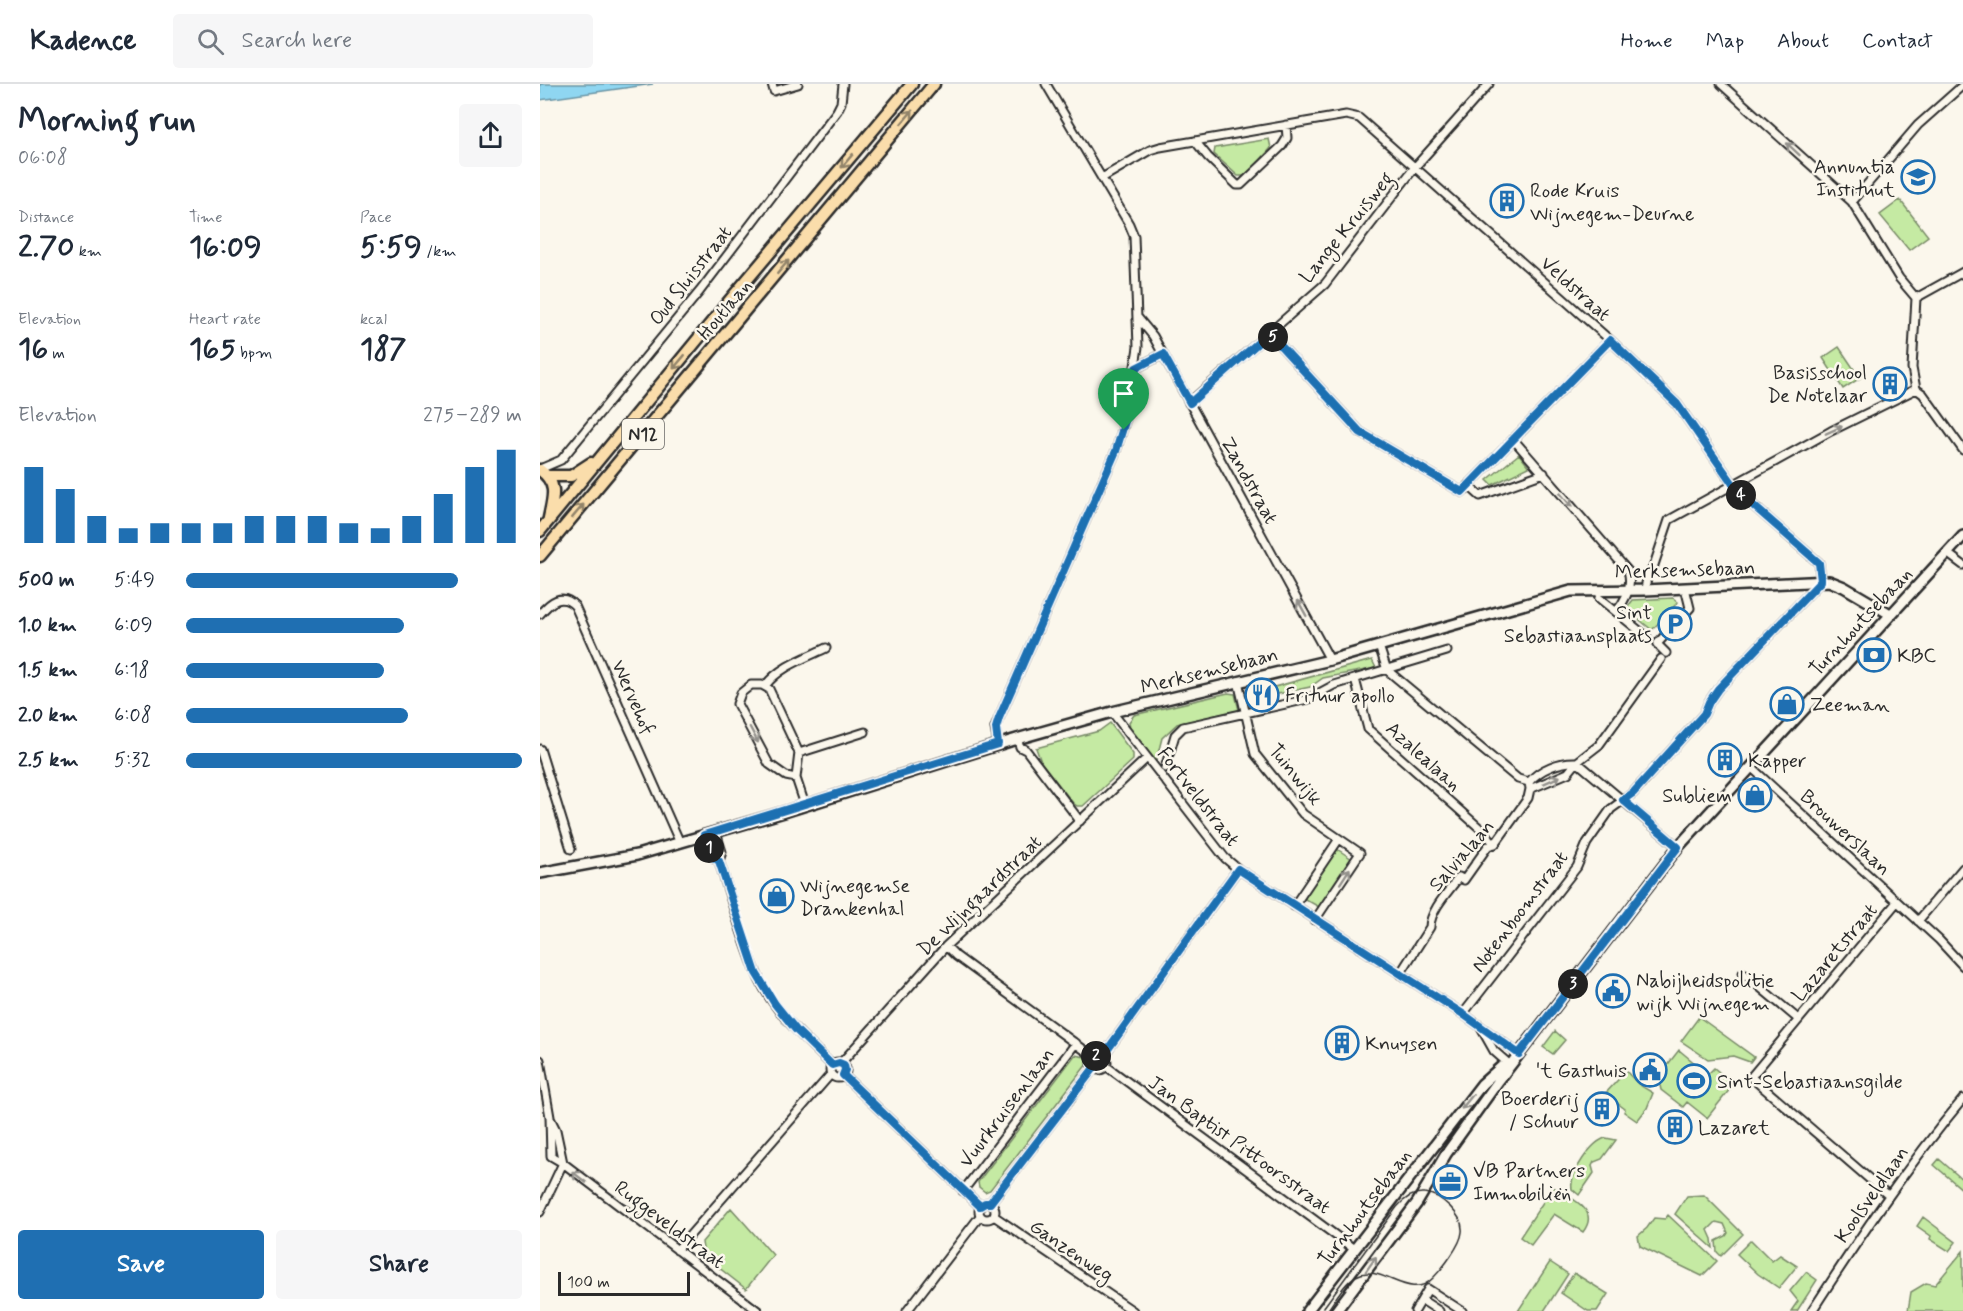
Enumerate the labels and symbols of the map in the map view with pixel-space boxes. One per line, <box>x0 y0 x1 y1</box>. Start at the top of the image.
one-way arrow <box>901 109 914 125</box>
one-way arrow <box>1786 143 1801 157</box>
one-way arrow <box>841 153 854 169</box>
place label: Annuntia Instituut <box>1814 154 1895 204</box>
school or university icon: Annuntia Instituut <box>1900 159 1936 195</box>
street label: Lange Kruisweg <box>1294 167 1402 291</box>
place label: Rode Kruis Wijnegem-Deurne <box>1530 178 1694 228</box>
building icon: Rode Kruis Wijnegem-Deurne <box>1489 183 1525 219</box>
street label: Oud Sluisstraat <box>644 220 739 331</box>
street label: Veldstraat <box>1534 250 1616 328</box>
one-way arrow <box>776 259 789 275</box>
street label: Houtlaan <box>692 274 759 346</box>
pin: 5 <box>1258 322 1288 352</box>
one-way arrow <box>672 354 686 369</box>
place label: Basisschool De Notelaar <box>1767 360 1868 410</box>
building icon: Basisschool De Notelaar <box>1872 366 1908 402</box>
pin <box>1098 368 1149 430</box>
road number: N12 <box>622 419 664 449</box>
one-way arrow <box>1825 424 1843 435</box>
street label: Zandstraat <box>1214 432 1284 529</box>
pin: 4 <box>1726 480 1756 510</box>
one-way arrow <box>1560 492 1573 508</box>
one-way arrow <box>571 503 584 519</box>
street label: Merksemsebaan <box>1614 555 1756 586</box>
street label: Turnhoutsebaan <box>1803 561 1919 683</box>
one-way arrow <box>1296 600 1307 618</box>
place label: Sint Sebastiaansplaats <box>1504 600 1652 650</box>
parking icon: Sint Sebastiaansplaats <box>1657 606 1693 642</box>
bank icon: KBC <box>1856 637 1892 673</box>
street label: Merksemsebaan <box>1138 641 1281 702</box>
place label: KBC <box>1897 643 1936 670</box>
street label: Wervehof <box>604 656 661 739</box>
restaurant icon: Frituur apollo <box>1244 677 1280 713</box>
place label: Frituur apollo <box>1285 683 1395 710</box>
shop icon: Zeeman <box>1769 686 1805 722</box>
place label: Zeeman <box>1810 692 1890 719</box>
street label: Azalealaan <box>1379 716 1467 798</box>
one-way arrow <box>749 726 760 744</box>
street label: Tuinwijk <box>1261 738 1328 812</box>
street label: Fortveldstraat <box>1150 742 1245 852</box>
building icon: Kapper <box>1707 742 1743 778</box>
place label: Kapper <box>1748 748 1807 775</box>
one-way arrow <box>1543 774 1561 785</box>
shop icon: Subliem <box>1737 777 1773 813</box>
place label: Subliem <box>1662 783 1732 810</box>
street label: Brouwerslaan <box>1794 784 1896 882</box>
street label: Salvialaan <box>1423 814 1501 898</box>
street label: De Wijngaardstraat <box>912 829 1050 964</box>
pin: 1 <box>694 833 724 863</box>
street label: Notenboomstraat <box>1466 846 1575 978</box>
one-way arrow <box>1339 868 1351 885</box>
place label: Wijnegemse Drankenhal <box>800 873 910 923</box>
shop icon: Wijnegemse Drankenhal <box>759 878 795 914</box>
street label: Lazaretstraat <box>1786 898 1884 1008</box>
place label: Nabijheidspolitie wijk Wijnegem <box>1636 968 1775 1018</box>
pin: 3 <box>1558 969 1588 999</box>
public building icon: Nabijheidspolitie wijk Wijnegem <box>1595 973 1631 1009</box>
building icon: Knuysen <box>1324 1025 1360 1061</box>
place label: Knuysen <box>1365 1031 1438 1058</box>
pin: 2 <box>1081 1041 1111 1071</box>
street label: Vuurkruisenlaan <box>953 1042 1061 1173</box>
public building icon: 't Gasthuis <box>1632 1052 1668 1088</box>
place label: 't Gasthuis <box>1536 1058 1627 1085</box>
sports icon: Sint-Sebastiaansgilde <box>1676 1063 1712 1099</box>
place label: Sint-Sebastiaansgilde <box>1717 1069 1903 1097</box>
street label: Jan Baptist Pittoorsstraat <box>1142 1070 1336 1221</box>
place label: Boerderij / Schuur <box>1501 1086 1579 1136</box>
building icon: Boerderij / Schuur <box>1584 1091 1620 1127</box>
one-way arrow <box>1460 1094 1474 1109</box>
building icon: Lazaret <box>1657 1109 1693 1145</box>
place label: Lazaret <box>1698 1115 1770 1142</box>
street label: Koolsveldlaan <box>1829 1141 1916 1249</box>
street label: Turnhoutsebaan <box>1312 1144 1418 1272</box>
place label: VB Partners Immobiliën <box>1473 1158 1585 1208</box>
office icon: VB Partners Immobiliën <box>1432 1164 1468 1200</box>
one-way arrow <box>572 1170 588 1183</box>
street label: Ruggeveldstraat <box>607 1175 730 1277</box>
street label: Ganzenweg <box>1023 1213 1118 1290</box>
one-way arrow <box>1365 1257 1377 1273</box>
scale bar <box>558 1269 690 1296</box>

